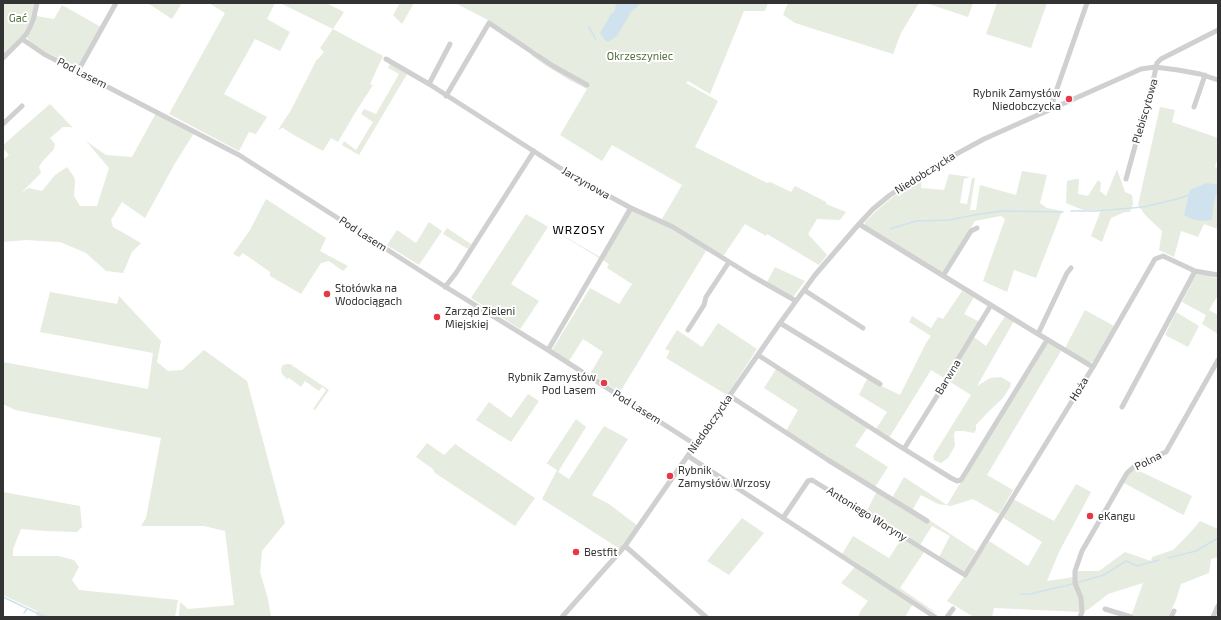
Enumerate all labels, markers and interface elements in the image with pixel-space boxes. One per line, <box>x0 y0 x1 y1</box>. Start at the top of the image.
park label: Gać <box>9 11 27 25</box>
park label: Okrzeszyniec <box>607 49 673 63</box>
street label: Pod Lasem <box>55 55 109 91</box>
street label: Plebiscytowa <box>1129 77 1161 145</box>
place label: Rybnik Zamysłów Niedobczycka <box>973 86 1061 112</box>
marker: Rybnik Zamysłów Niedobczycka <box>1064 94 1074 104</box>
street label: Niedobczycka <box>892 149 958 197</box>
street label: Jarzynowa <box>560 164 612 202</box>
street label: Pod Lasem <box>337 214 389 254</box>
district label: WRZOSY <box>552 223 606 237</box>
place label: Stołówka na Wodociągach <box>335 281 402 307</box>
marker: Stołówka na Wodociągach <box>322 289 332 299</box>
place label: Zarząd Zieleni Miejskiej <box>445 304 515 330</box>
marker: Zarząd Zieleni Miejskiej <box>432 312 442 322</box>
street label: Barwna <box>932 357 964 397</box>
place label: Rybnik Zamysłów Pod Lasem <box>508 370 596 396</box>
street label: Hoża <box>1067 375 1091 403</box>
marker: Rybnik Zamysłów Pod Lasem <box>599 378 609 388</box>
street label: Pod Lasem <box>610 387 664 427</box>
street label: Niedobczycka <box>685 392 735 456</box>
street label: Polna <box>1132 449 1164 473</box>
place label: Rybnik Zamysłów Wrzosy <box>678 463 771 489</box>
marker: Rybnik Zamysłów Wrzosy <box>665 471 675 481</box>
street label: Antoniego Woryny <box>824 484 910 544</box>
place label: eKangu <box>1098 509 1135 523</box>
marker: eKangu <box>1085 511 1095 521</box>
place label: Bestfit <box>584 545 617 559</box>
marker: Bestfit <box>571 547 581 557</box>

